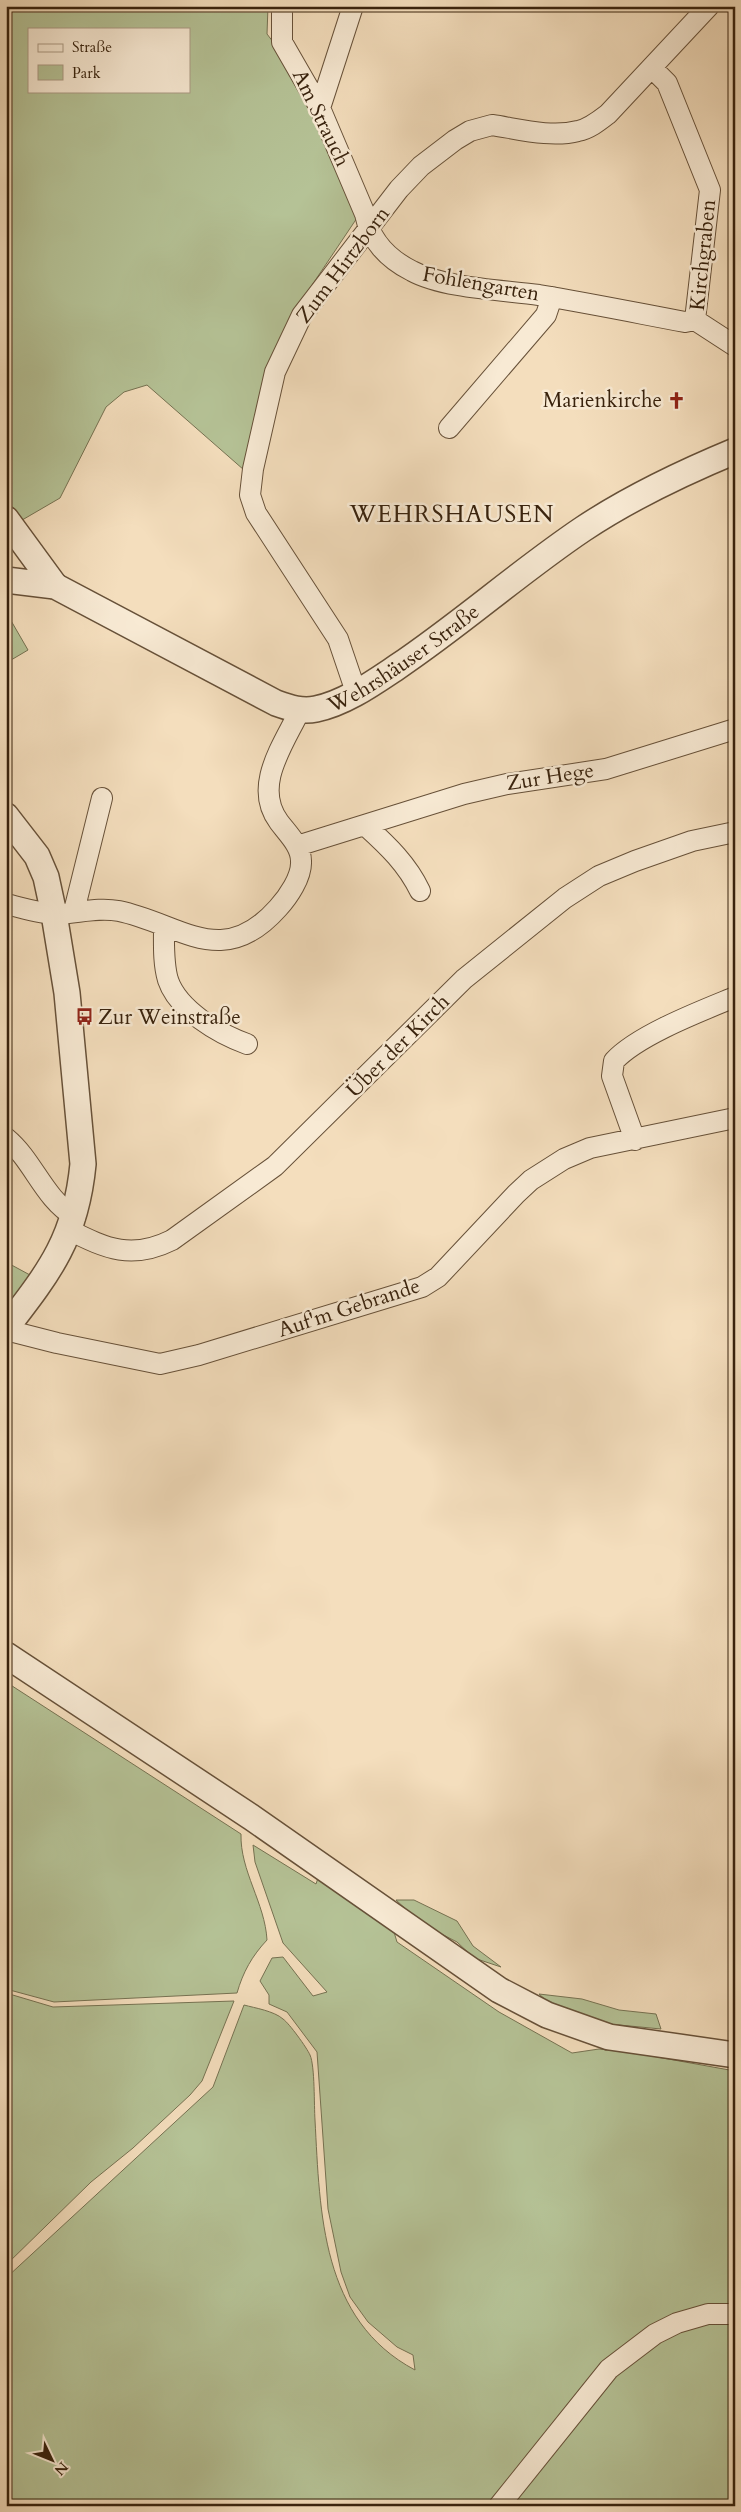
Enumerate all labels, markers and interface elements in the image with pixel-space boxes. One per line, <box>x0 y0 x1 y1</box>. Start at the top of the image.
legend <box>28 28 190 92</box>
text: Straße <box>72 37 112 57</box>
text: Park <box>72 63 101 83</box>
street label: Am Strauch <box>285 65 357 172</box>
street label: Kirchgraben <box>683 198 723 312</box>
street label: Zum Hirtzborn <box>290 201 397 329</box>
street label: Fohlengarten <box>420 259 542 309</box>
place label: Marienkirche <box>543 386 662 415</box>
church icon: Marienkirche <box>666 390 686 410</box>
district label: WEHRSHAUSEN <box>348 498 555 531</box>
street label: Wehrshäuser Straße <box>322 597 485 720</box>
street label: Zur Hege <box>504 756 596 798</box>
street label: Über der Kirch <box>340 987 457 1104</box>
place label: Zur Weinstraße <box>98 1003 241 1032</box>
bus stop icon: Zur Weinstraße <box>74 1007 94 1027</box>
street label: Auf'm Gebrande <box>274 1271 424 1345</box>
north arrow <box>28 2434 78 2484</box>
text: N <box>50 2458 72 2479</box>

